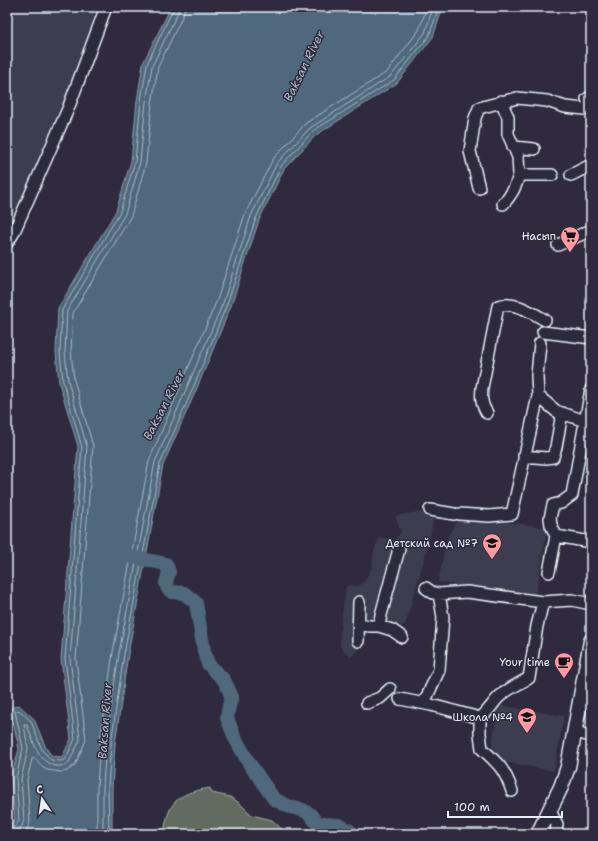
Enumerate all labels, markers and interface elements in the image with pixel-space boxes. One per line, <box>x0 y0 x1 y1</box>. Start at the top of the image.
water label: Baksan River <box>280 28 328 104</box>
supermarket icon: Насып <box>559 225 581 253</box>
place label: Насып <box>522 229 556 244</box>
water label: Baksan River <box>139 367 189 443</box>
school or university icon: Детский сад №7 <box>481 532 503 560</box>
place label: Детский сад №7 <box>385 536 478 551</box>
cafe icon: Your time <box>553 651 575 679</box>
place label: Your time <box>499 655 550 670</box>
water label: Baksan River <box>94 682 116 760</box>
school or university icon: Школа №4 <box>516 706 538 734</box>
place label: Школа №4 <box>453 710 513 725</box>
north arrow <box>22 779 62 819</box>
text: С <box>35 782 45 798</box>
scale bar <box>448 793 562 819</box>
text: 100 m <box>454 799 490 815</box>

